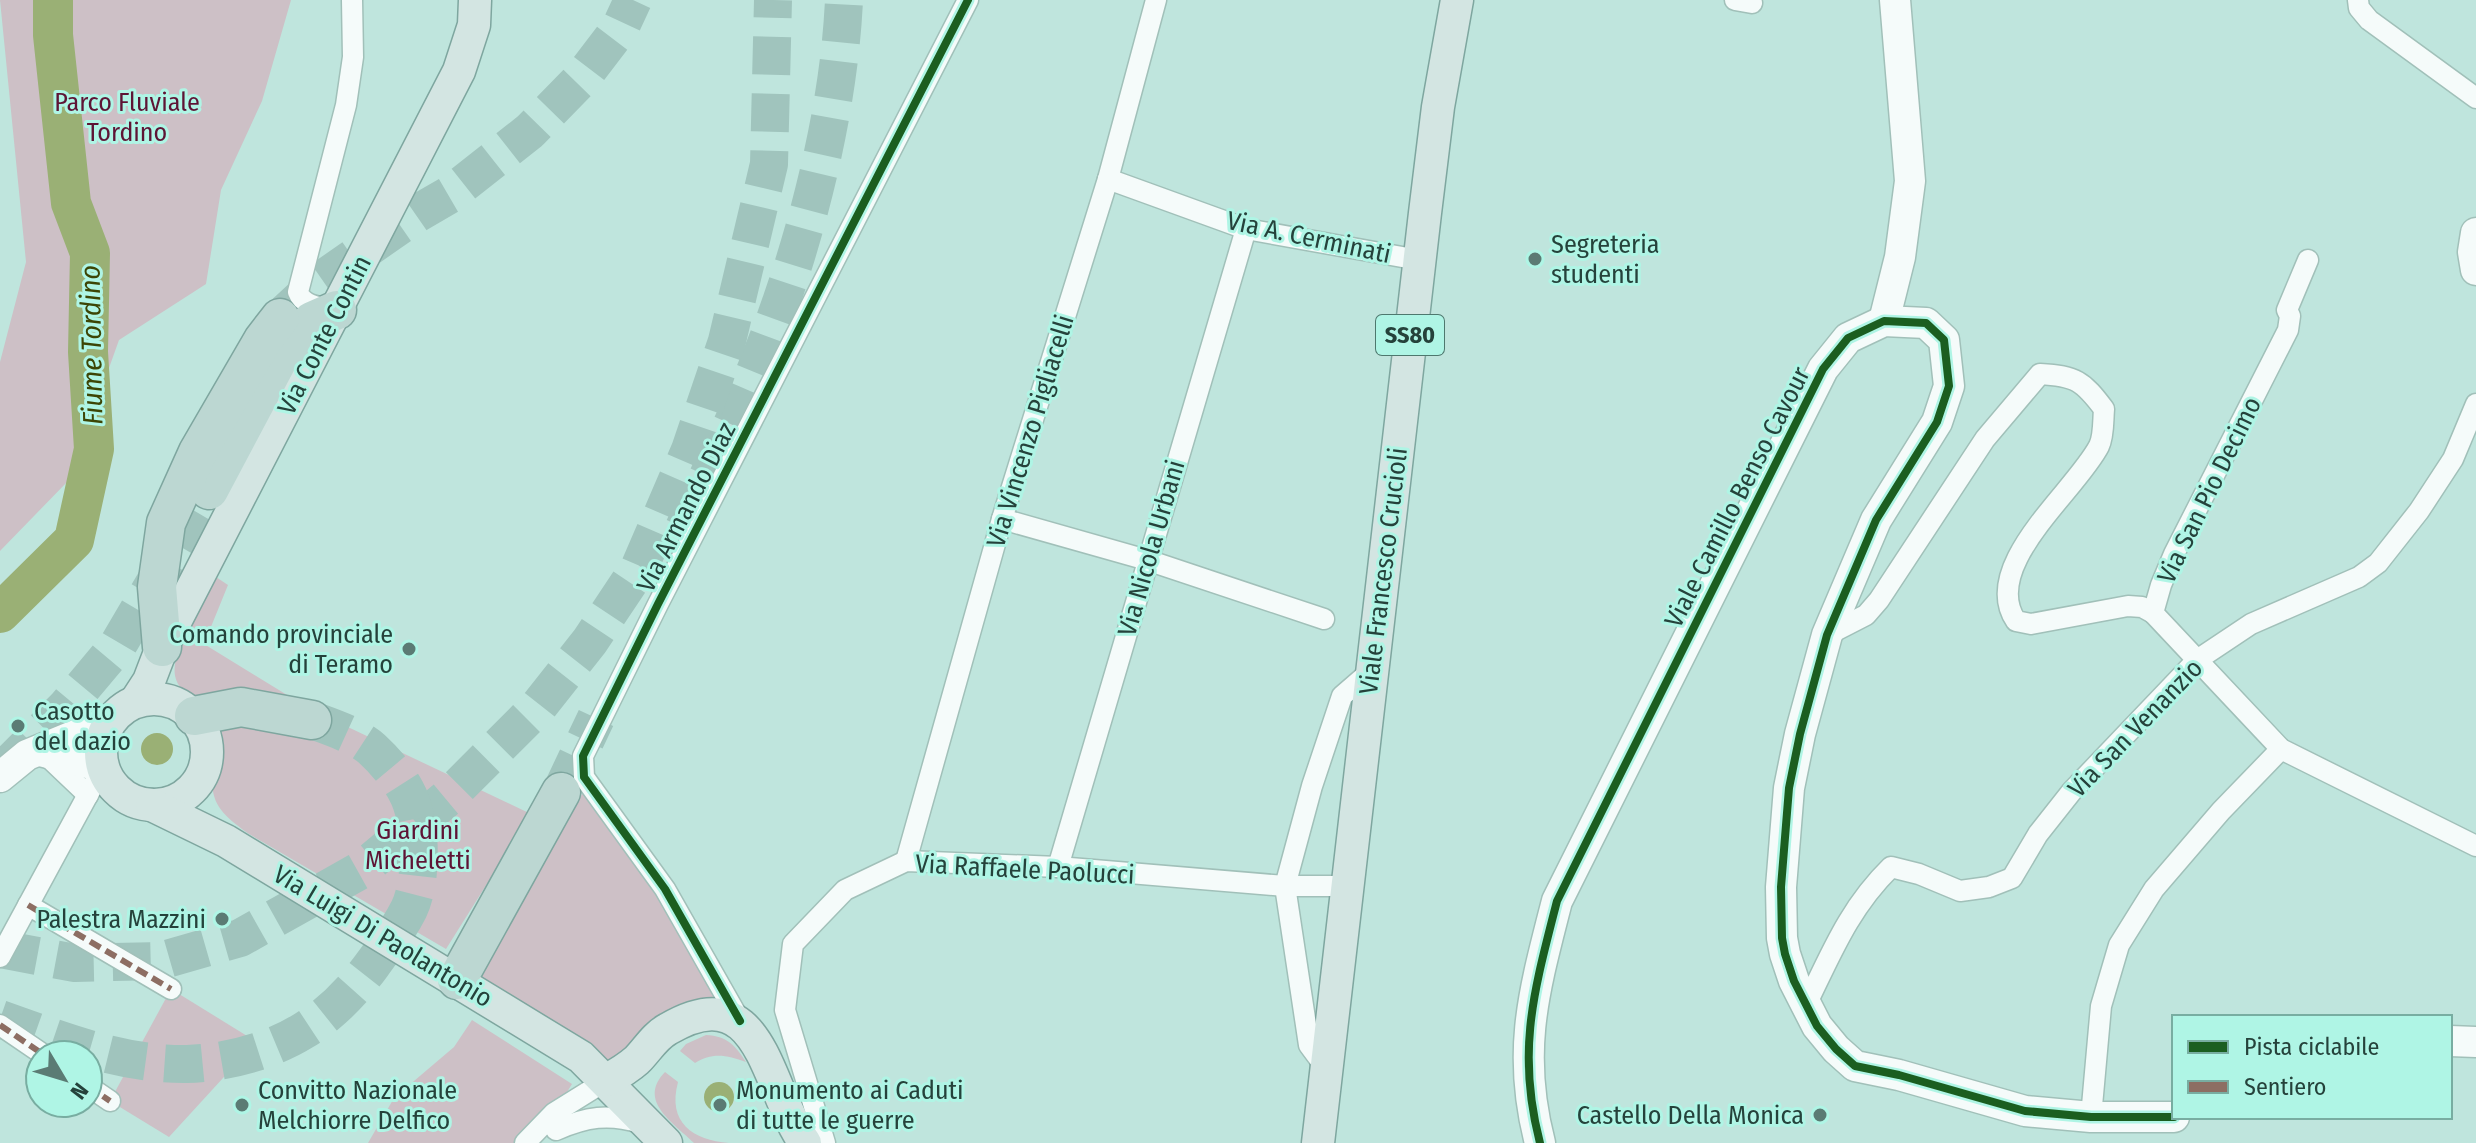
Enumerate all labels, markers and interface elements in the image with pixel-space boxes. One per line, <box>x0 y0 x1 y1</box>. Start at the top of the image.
park label: Parco Fluviale Tordino <box>54 87 200 148</box>
street label: Via A. Cerminati <box>1224 205 1394 270</box>
place label: Segreteria studenti <box>1551 229 1659 290</box>
street label: Via Conte Contin <box>271 250 378 420</box>
marker: Segreteria studenti <box>1526 250 1544 268</box>
water label: Fiume Tordino <box>74 265 109 425</box>
street label: Via Vincenzo Pigliacelli <box>980 311 1081 551</box>
road number: SS80 <box>1376 315 1444 355</box>
street label: Viale Camillo Benso Cavour <box>1658 362 1817 633</box>
street label: Via San Pio Decimo <box>2151 392 2268 588</box>
street label: Via Armando Diaz <box>630 417 743 597</box>
street label: Viale Francesco Crucioli <box>1353 446 1414 696</box>
street label: Via Nicola Urbani <box>1112 456 1191 640</box>
place label: Comando provinciale di Teramo <box>169 619 393 680</box>
marker: Comando provinciale di Teramo <box>400 640 418 658</box>
street label: Via San Venanzio <box>2062 653 2209 804</box>
place label: Casotto del dazio <box>34 696 131 757</box>
marker: Casotto del dazio <box>9 717 27 735</box>
park label: Giardini Micheletti <box>365 815 471 876</box>
street label: Via Raffaele Paolucci <box>915 848 1135 891</box>
street label: Via Luigi Di Paolantonio <box>268 859 498 1014</box>
place label: Palestra Mazzini <box>36 904 206 935</box>
marker: Palestra Mazzini <box>213 910 231 928</box>
legend <box>2172 1015 2452 1119</box>
text: Pista ciclabile <box>2244 1033 2379 1061</box>
north arrow <box>24 1039 104 1119</box>
text: Sentiero <box>2244 1073 2327 1101</box>
place label: Convitto Nazionale Melchiorre Delfico <box>258 1075 457 1136</box>
place label: Monumento ai Caduti di tutte le guerre <box>736 1075 964 1136</box>
text: N <box>65 1077 94 1105</box>
marker: Convitto Nazionale Melchiorre Delfico <box>233 1096 251 1114</box>
marker: Monumento ai Caduti di tutte le guerre <box>711 1096 729 1114</box>
place label: Castello Della Monica <box>1577 1100 1804 1131</box>
marker: Castello Della Monica <box>1811 1106 1829 1124</box>

